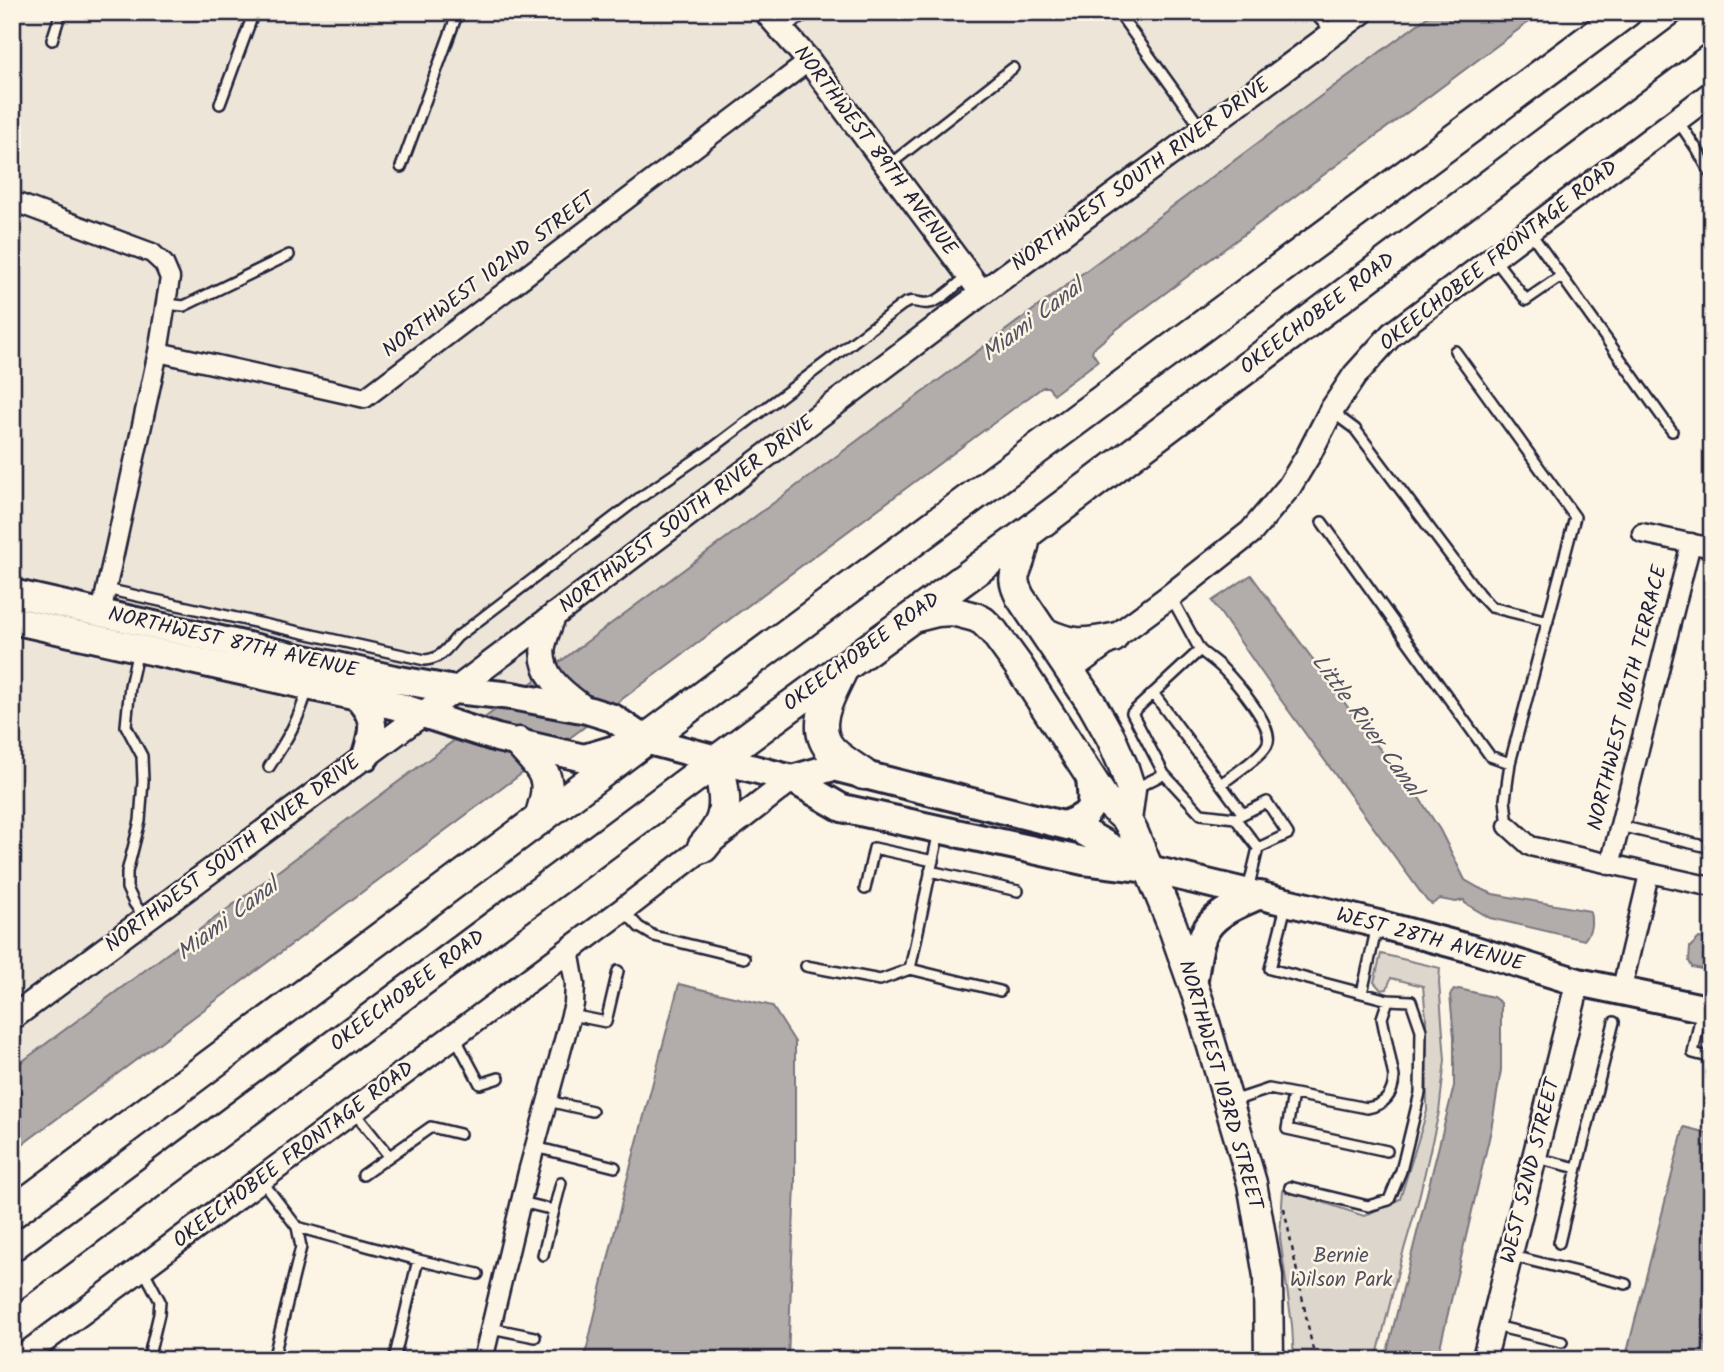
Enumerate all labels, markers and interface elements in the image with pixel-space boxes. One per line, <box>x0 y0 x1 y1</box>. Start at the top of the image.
street label: NORTHWEST 89TH AVENUE <box>785 39 966 264</box>
street label: NORTHWEST SOUTH RIVER DRIVE <box>1005 69 1278 280</box>
street label: OKEECHOBEE FRONTAGE ROAD <box>1373 152 1625 360</box>
street label: NORTHWEST 102ND STREET <box>375 182 604 366</box>
street label: OKEECHOBEE ROAD <box>1233 244 1403 384</box>
water label: Miami Canal <box>974 268 1095 372</box>
street label: NORTHWEST SOUTH RIVER DRIVE <box>552 407 823 622</box>
street label: NORTHWEST 106TH TERRACE <box>1579 561 1677 834</box>
street label: OKEECHOBEE ROAD <box>777 584 947 720</box>
street label: NORTHWEST 87TH AVENUE <box>105 598 362 688</box>
water label: Little River Canal <box>1301 647 1433 809</box>
street label: NORTHWEST SOUTH RIVER DRIVE <box>98 746 369 961</box>
water label: Miami Canal <box>169 867 290 971</box>
street label: WEST 28TH AVENUE <box>1332 899 1528 981</box>
street label: OKEECHOBEE ROAD <box>323 921 493 1061</box>
street label: NORTHWEST 103RD STREET <box>1169 956 1272 1215</box>
street label: OKEECHOBEE FRONTAGE ROAD <box>166 1053 422 1257</box>
street label: WEST 52ND STREET <box>1492 1073 1570 1267</box>
park label: Bernie Wilson Park <box>1290 1240 1392 1297</box>

